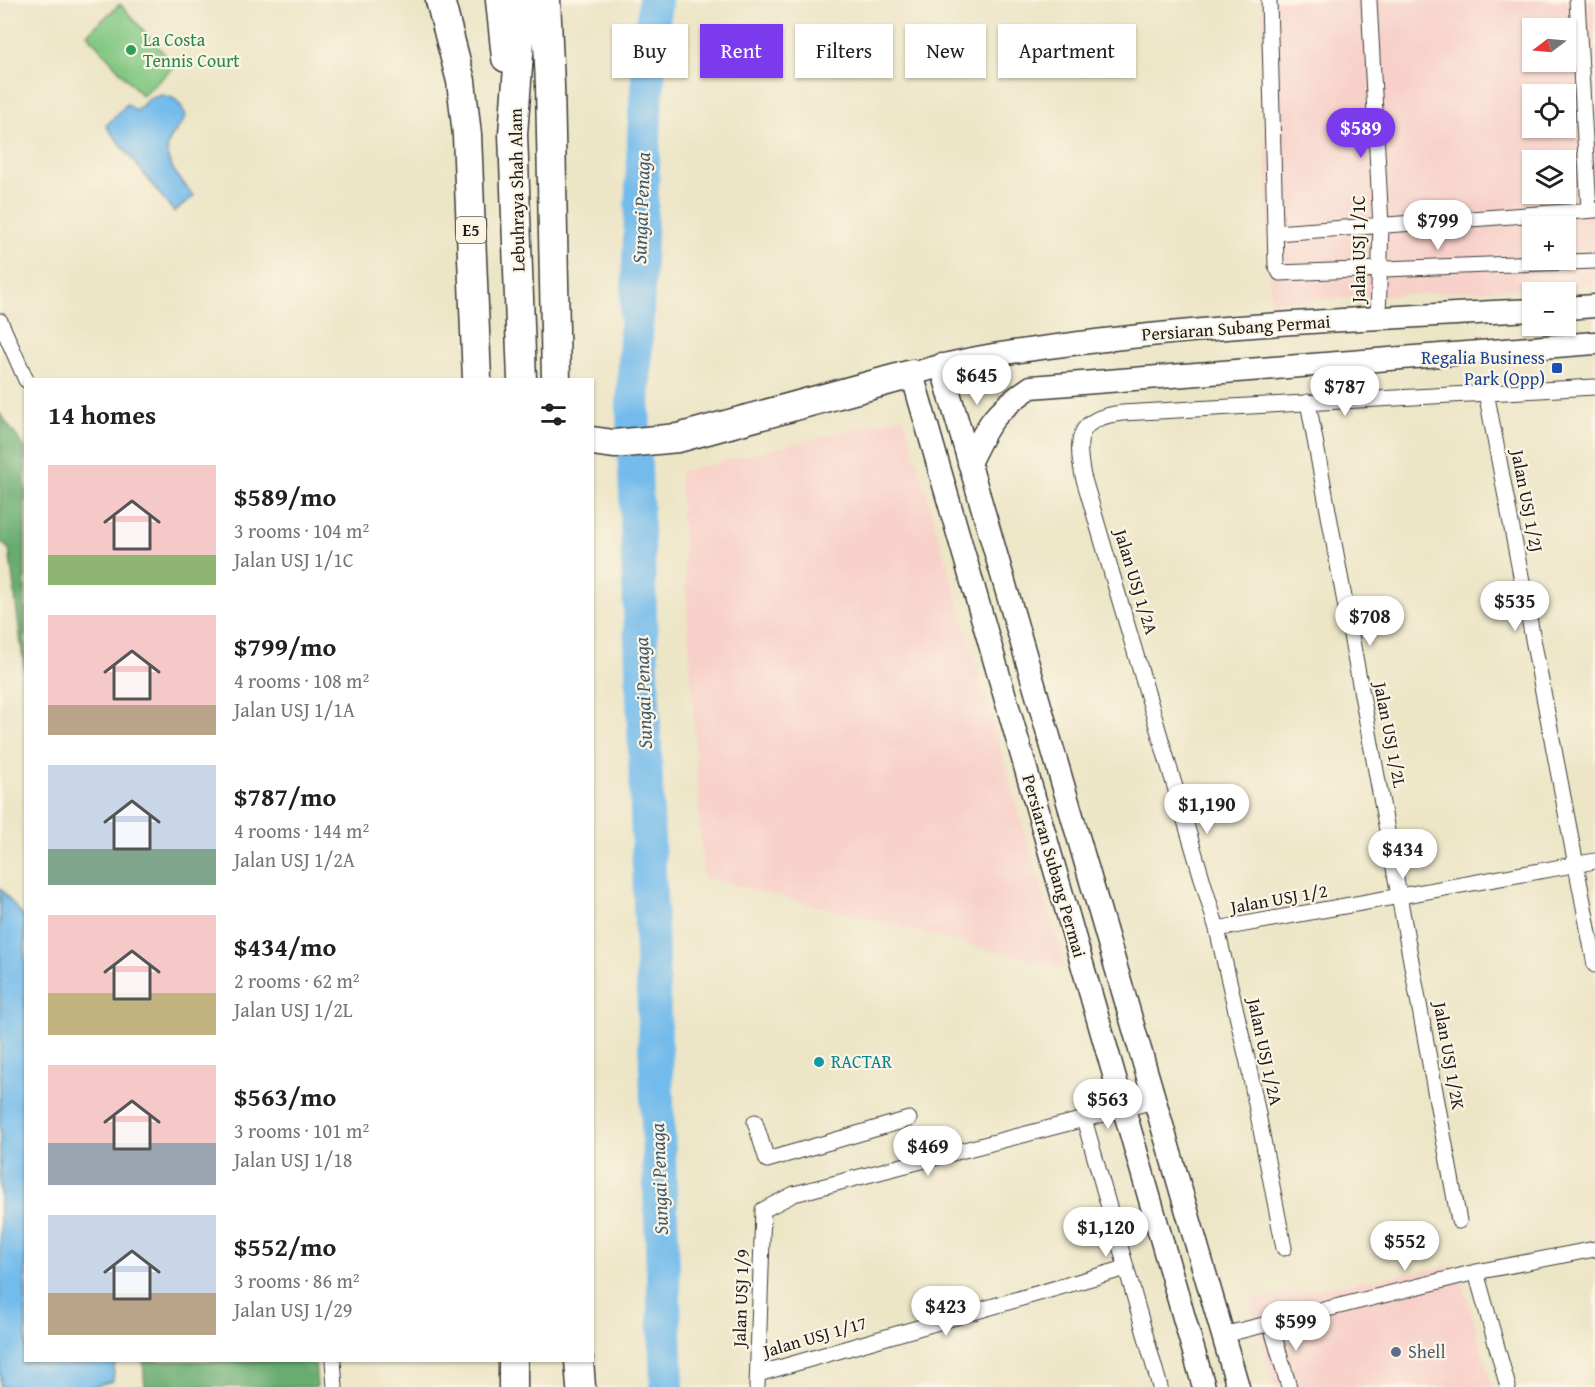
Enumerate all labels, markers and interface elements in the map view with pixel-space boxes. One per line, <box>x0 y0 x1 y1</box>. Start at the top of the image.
north arrow <box>1522 18 1576 72</box>
map controls <box>1522 18 1576 336</box>
chip: Buy <box>612 24 688 78</box>
chip: Rent <box>700 24 783 78</box>
chip: Filters <box>795 24 893 78</box>
chip: New <box>905 24 986 78</box>
chip: Apartment <box>998 24 1136 78</box>
place label: La Costa Tennis Court <box>143 26 240 74</box>
marker: La Costa Tennis Court <box>124 43 138 57</box>
button: locate <box>1522 84 1576 138</box>
street label: Lebuhraya Shah Alam <box>502 108 531 272</box>
pin: $589 <box>1325 108 1397 159</box>
text: $589 <box>1340 113 1382 142</box>
button: layers <box>1522 150 1576 204</box>
water label: Sungai Penaga <box>624 151 657 265</box>
street label: Jalan USJ 1/1C <box>1345 195 1372 305</box>
pin: $799 <box>1402 200 1474 251</box>
text: $799 <box>1417 205 1459 234</box>
button: + <box>1522 216 1576 270</box>
road number: E5 <box>456 217 486 243</box>
button: − <box>1522 282 1576 336</box>
street label: Persiaran Subang Permai <box>1141 307 1331 348</box>
place label: Regalia Business Park (Opp) <box>1421 344 1545 392</box>
pin: $645 <box>941 355 1013 406</box>
text: $645 <box>956 360 998 389</box>
marker: Regalia Business Park (Opp) <box>1550 361 1564 375</box>
pin: $787 <box>1309 366 1381 417</box>
text: $787 <box>1324 371 1366 400</box>
text: 14 homes <box>48 395 156 434</box>
icon: filters <box>537 398 570 431</box>
street label: Jalan USJ 1/2J <box>1504 446 1551 555</box>
text: $589/mo <box>234 477 336 516</box>
icon: home <box>96 489 168 561</box>
text: 3 rooms · 104 m² <box>234 516 369 545</box>
street label: Jalan USJ 1/2A <box>1107 524 1165 638</box>
text: Jalan USJ 1/1C <box>234 545 354 574</box>
pin: $535 <box>1479 581 1551 632</box>
text: $535 <box>1494 586 1536 615</box>
pin: $708 <box>1334 596 1406 647</box>
text: $708 <box>1349 601 1391 630</box>
text: $799/mo <box>234 627 336 666</box>
water label: Sungai Penaga <box>626 636 659 750</box>
icon: home <box>96 639 168 711</box>
text: 4 rooms · 108 m² <box>234 666 369 695</box>
street label: Jalan USJ 1/2L <box>1367 678 1414 790</box>
text: Jalan USJ 1/1A <box>234 695 355 724</box>
street label: Persiaran Subang Permai <box>1015 771 1094 961</box>
text: $787/mo <box>234 777 336 816</box>
pin: $1,190 <box>1158 784 1256 835</box>
icon: home <box>96 789 168 861</box>
text: $1,190 <box>1178 789 1236 818</box>
text: 4 rooms · 144 m² <box>234 816 369 845</box>
pin: $434 <box>1367 829 1439 880</box>
text: $434 <box>1382 834 1424 863</box>
text: Jalan USJ 1/2A <box>234 845 355 874</box>
street label: Jalan USJ 1/2 <box>1226 877 1329 921</box>
text: $434/mo <box>234 927 336 966</box>
icon: home <box>96 939 168 1011</box>
text: 2 rooms · 62 m² <box>234 966 360 995</box>
street label: Jalan USJ 1/2A <box>1241 994 1290 1108</box>
text: Jalan USJ 1/2L <box>234 995 353 1024</box>
street label: Jalan USJ 1/2K <box>1426 998 1472 1112</box>
place label: RACTAR <box>831 1048 893 1075</box>
marker: RACTAR <box>812 1055 826 1069</box>
text: $563/mo <box>234 1077 336 1116</box>
pin: $563 <box>1072 1079 1144 1130</box>
text: $563 <box>1087 1084 1129 1113</box>
icon: home <box>96 1089 168 1161</box>
text: 3 rooms · 101 m² <box>234 1116 369 1145</box>
water label: Sungai Penaga <box>642 1122 675 1236</box>
pin: $469 <box>892 1126 964 1177</box>
text: $469 <box>907 1131 949 1160</box>
text: Jalan USJ 1/18 <box>234 1145 352 1174</box>
pin: $1,120 <box>1057 1207 1155 1258</box>
text: $1,120 <box>1077 1212 1135 1241</box>
pin: $552 <box>1369 1221 1441 1272</box>
text: $552 <box>1384 1226 1426 1255</box>
text: $552/mo <box>234 1227 336 1266</box>
icon: home <box>96 1239 168 1311</box>
street label: Jalan USJ 1/9 <box>725 1249 756 1349</box>
text: 3 rooms · 86 m² <box>234 1266 360 1295</box>
pin: $423 <box>910 1286 982 1337</box>
text: $423 <box>925 1291 967 1320</box>
text: Jalan USJ 1/29 <box>234 1295 352 1324</box>
pin: $599 <box>1260 1301 1332 1352</box>
text: $599 <box>1275 1306 1317 1335</box>
street label: Jalan USJ 1/17 <box>758 1309 870 1365</box>
place label: Shell <box>1408 1338 1445 1365</box>
marker: Shell <box>1389 1345 1403 1359</box>

